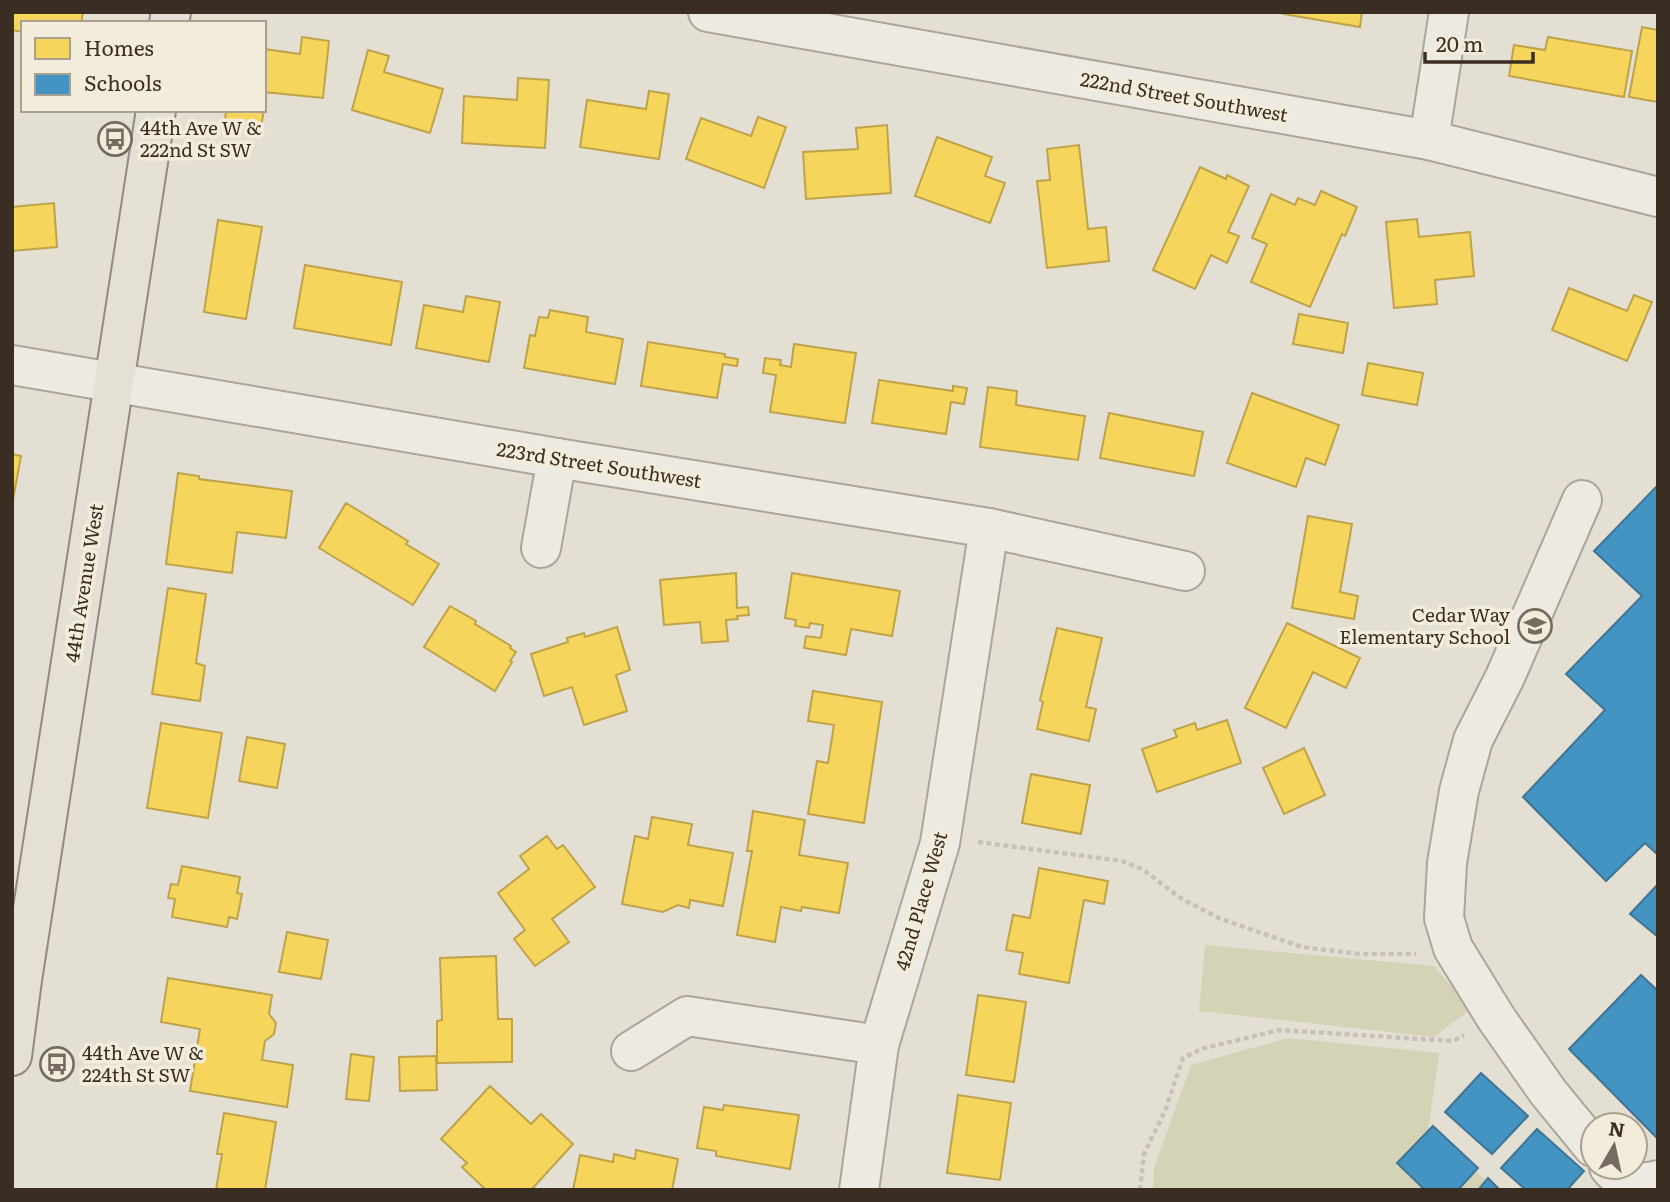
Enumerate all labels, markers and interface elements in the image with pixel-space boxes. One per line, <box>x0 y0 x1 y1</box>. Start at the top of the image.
legend <box>21 21 266 112</box>
scale bar <box>1425 21 1534 65</box>
text: 20 m <box>1436 27 1483 58</box>
text: Homes <box>84 31 154 62</box>
street label: 222nd Street Southwest <box>1078 64 1290 128</box>
text: Schools <box>84 66 162 97</box>
place label: 44th Ave W & 222nd St SW <box>140 113 262 163</box>
bus stop icon: 44th Ave W & 222nd St SW <box>96 120 134 158</box>
street label: 223rd Street Southwest <box>495 434 704 494</box>
street label: 44th Avenue West <box>57 501 109 664</box>
place label: Cedar Way Elementary School <box>1339 600 1510 650</box>
school or university icon: Cedar Way Elementary School <box>1516 607 1554 645</box>
street label: 42nd Place West <box>887 828 953 974</box>
place label: 44th Ave W & 224th St SW <box>82 1038 204 1088</box>
bus stop icon: 44th Ave W & 224th St SW <box>38 1045 76 1083</box>
north arrow <box>1579 1111 1649 1181</box>
text: N <box>1607 1113 1627 1143</box>

